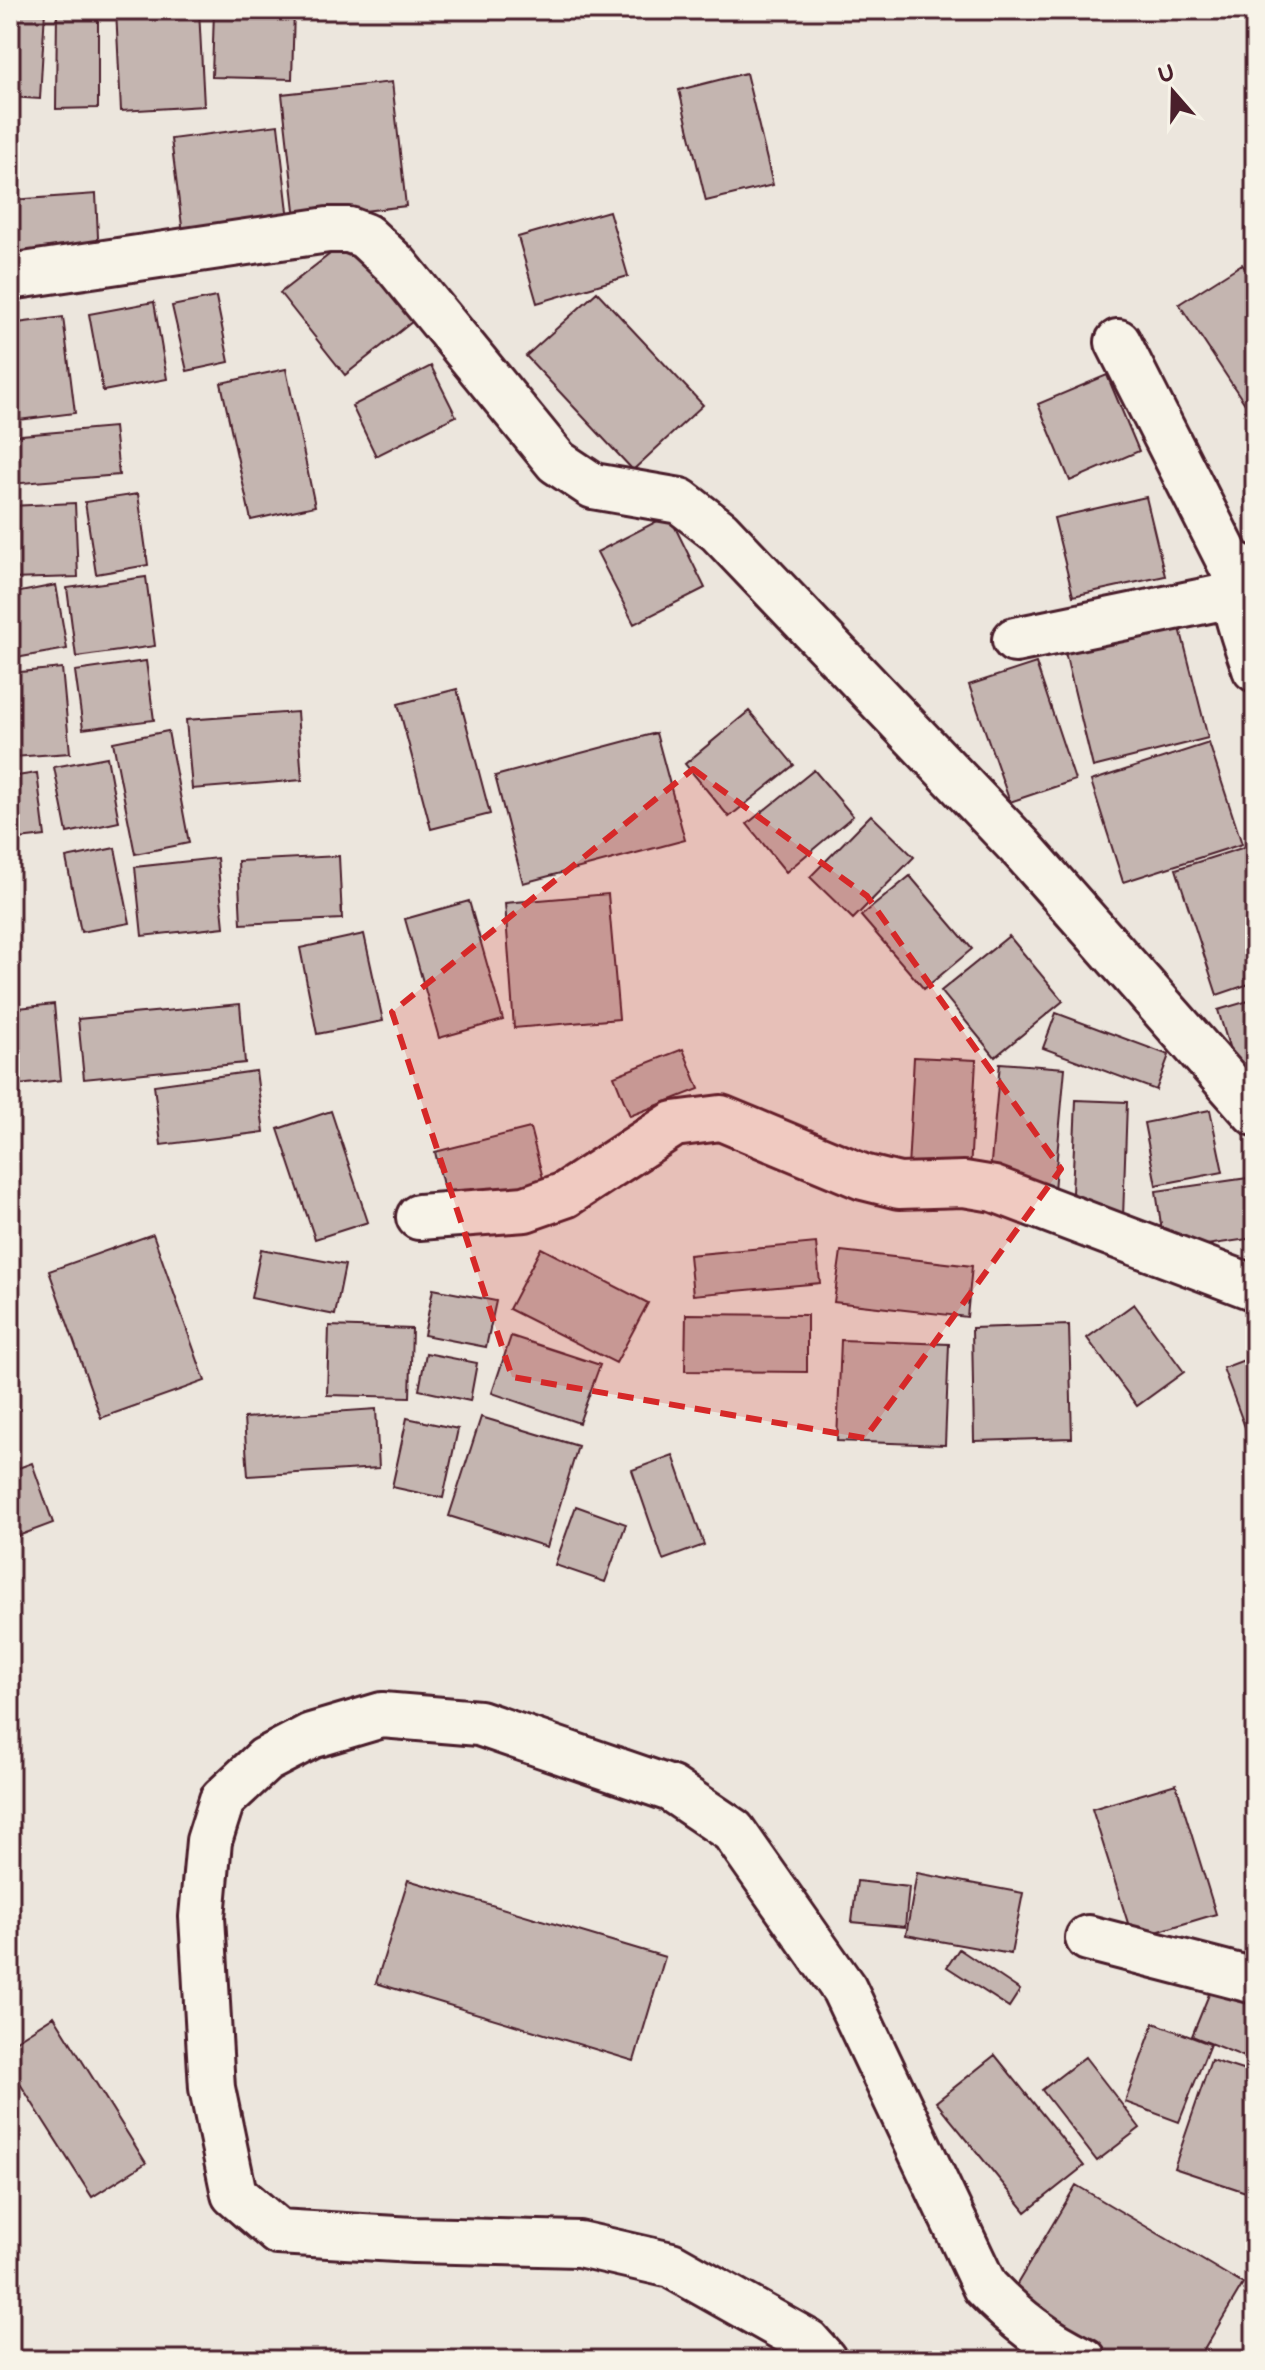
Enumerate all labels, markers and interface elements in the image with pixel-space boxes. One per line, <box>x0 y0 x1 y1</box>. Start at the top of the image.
north arrow <box>1133 52 1213 132</box>
text: U <box>1155 59 1179 90</box>

